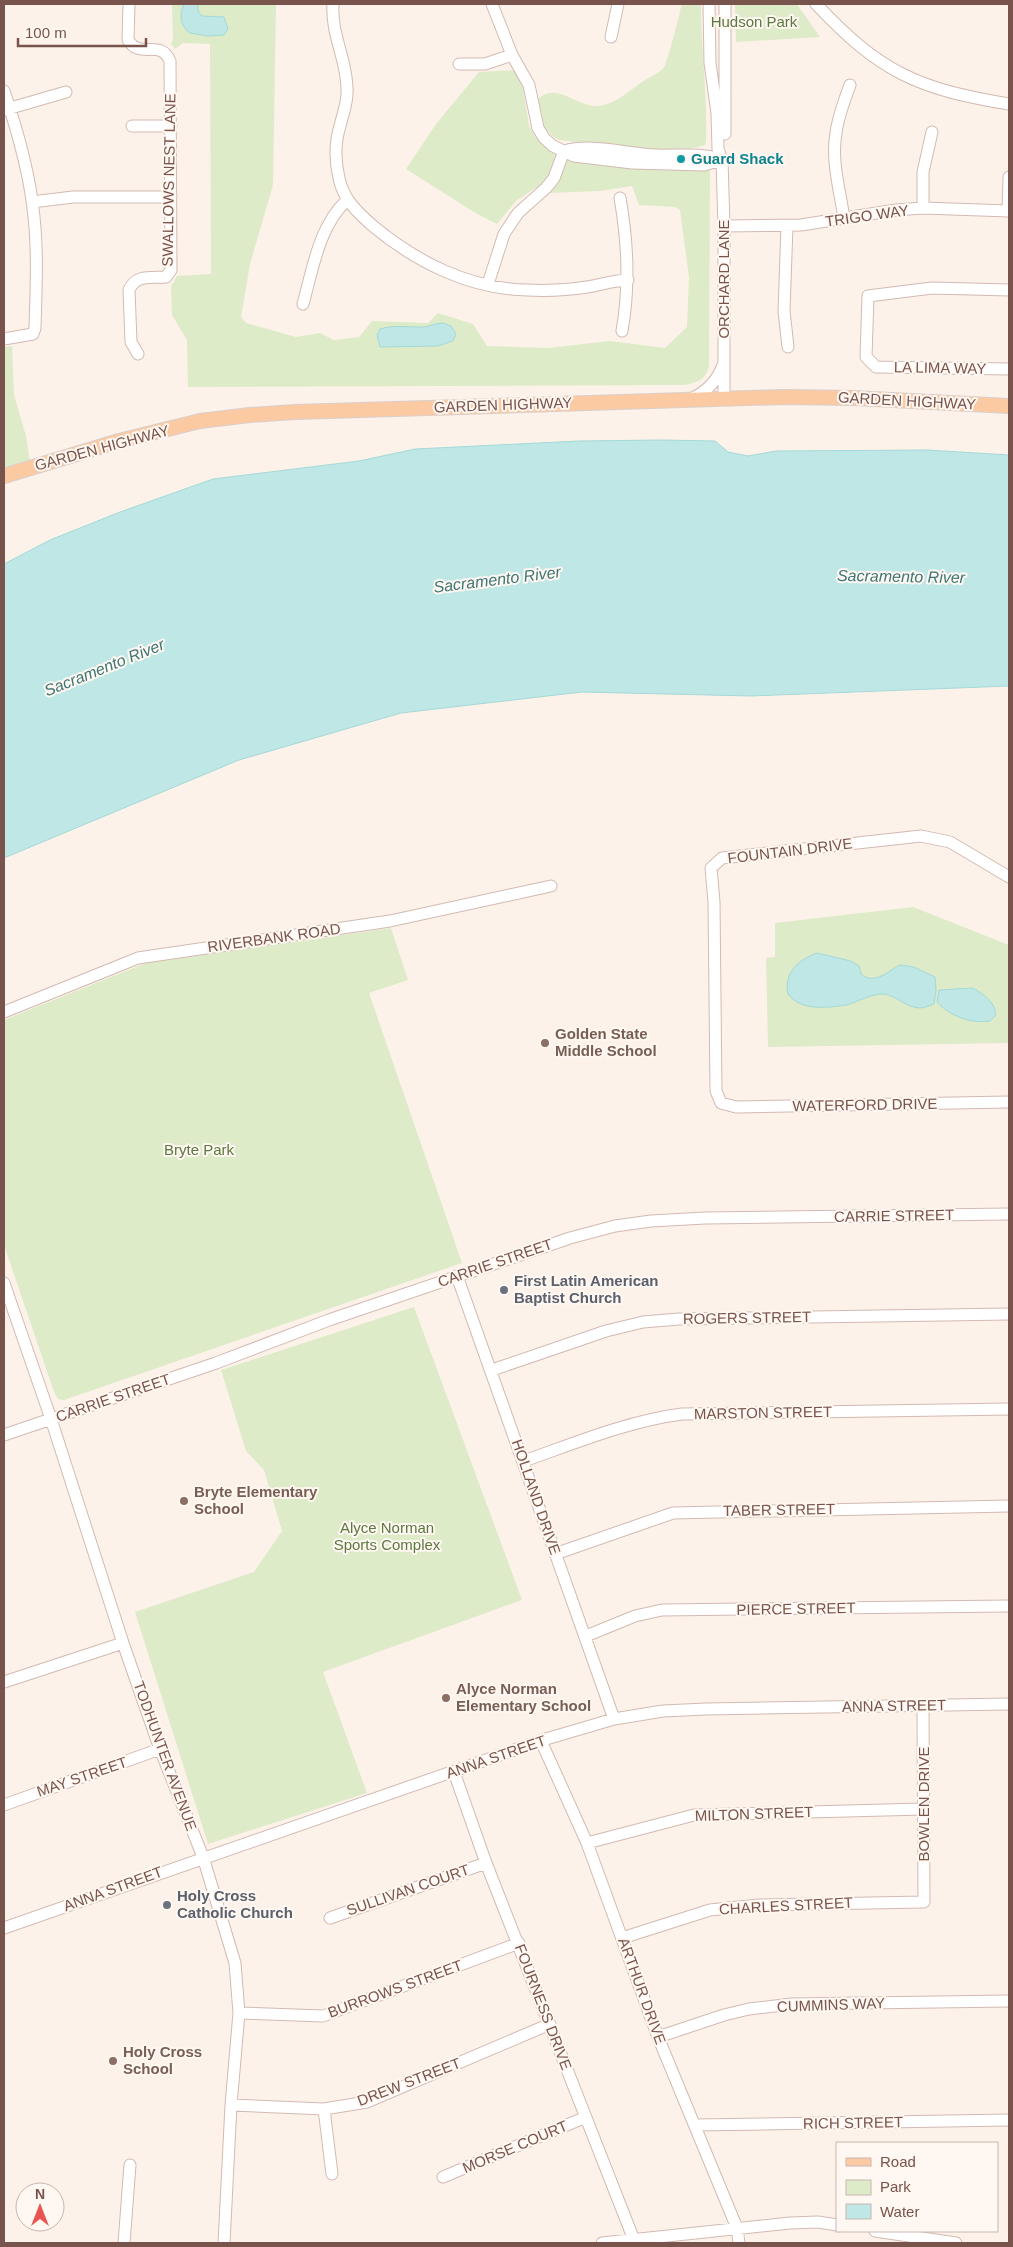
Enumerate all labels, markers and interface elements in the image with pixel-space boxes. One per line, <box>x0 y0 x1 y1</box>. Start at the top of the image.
park label: Hudson Park <box>711 13 798 30</box>
scale bar <box>18 15 145 47</box>
text: 100 m <box>25 24 67 41</box>
street label: SWALLOWS NEST LANE <box>158 93 179 267</box>
place label: Guard Shack <box>691 150 784 167</box>
marker: Guard Shack <box>675 153 687 165</box>
street label: TRIGO WAY <box>824 201 910 230</box>
street label: ORCHARD LANE <box>715 219 732 339</box>
street label: LA LIMA WAY <box>894 358 986 377</box>
street label: GARDEN HIGHWAY <box>838 388 977 413</box>
street label: GARDEN HIGHWAY <box>434 394 572 415</box>
street label: GARDEN HIGHWAY <box>33 421 171 474</box>
water label: Sacramento River <box>432 563 562 596</box>
water label: Sacramento River <box>837 567 966 586</box>
water label: Sacramento River <box>42 635 167 699</box>
street label: FOUNTAIN DRIVE <box>727 834 853 867</box>
street label: RIVERBANK ROAD <box>206 920 342 955</box>
place label: Golden State Middle School <box>555 1025 657 1059</box>
marker: Golden State Middle School <box>539 1037 551 1049</box>
street label: WATERFORD DRIVE <box>792 1095 938 1114</box>
park label: Bryte Park <box>164 1141 235 1158</box>
street label: CARRIE STREET <box>834 1206 954 1225</box>
street label: CARRIE STREET <box>435 1235 554 1290</box>
place label: First Latin American Baptist Church <box>514 1272 658 1306</box>
marker: First Latin American Baptist Church <box>498 1284 510 1296</box>
street label: ROGERS STREET <box>683 1308 811 1327</box>
street label: CARRIE STREET <box>53 1370 172 1425</box>
street label: MARSTON STREET <box>694 1403 832 1422</box>
street label: HOLLAND DRIVE <box>509 1437 564 1557</box>
place label: Bryte Elementary School <box>194 1483 318 1517</box>
marker: Bryte Elementary School <box>178 1495 190 1507</box>
street label: TABER STREET <box>723 1500 835 1519</box>
park label: Alyce Norman Sports Complex <box>334 1519 441 1553</box>
street label: PIERCE STREET <box>736 1599 856 1618</box>
street label: TODHUNTER AVENUE <box>130 1679 200 1833</box>
place label: Alyce Norman Elementary School <box>456 1680 591 1714</box>
marker: Alyce Norman Elementary School <box>440 1692 452 1704</box>
street label: ANNA STREET <box>842 1696 946 1715</box>
street label: ANNA STREET <box>444 1732 548 1782</box>
street label: BOWLEN DRIVE <box>915 1746 932 1862</box>
street label: MAY STREET <box>34 1753 129 1800</box>
street label: MILTON STREET <box>694 1803 814 1824</box>
street label: SULLIVAN COURT <box>344 1861 471 1919</box>
street label: ANNA STREET <box>61 1863 165 1914</box>
place label: Holy Cross Catholic Church <box>177 1887 293 1921</box>
street label: CHARLES STREET <box>719 1894 853 1918</box>
marker: Holy Cross Catholic Church <box>161 1899 173 1911</box>
street label: ARTHUR DRIVE <box>615 1935 670 2046</box>
street label: FOURNESS DRIVE <box>512 1942 575 2072</box>
street label: BURROWS STREET <box>325 1956 464 2021</box>
street label: CUMMINS WAY <box>777 1994 885 2015</box>
place label: Holy Cross School <box>123 2043 202 2077</box>
street label: DREW STREET <box>355 2054 463 2109</box>
marker: Holy Cross School <box>107 2055 119 2067</box>
street label: RICH STREET <box>803 2113 903 2132</box>
street label: MORSE COURT <box>460 2117 570 2176</box>
legend <box>836 2142 998 2232</box>
text: Road <box>880 2153 916 2170</box>
text: Park <box>880 2178 911 2195</box>
north arrow <box>15 2182 65 2232</box>
text: N <box>35 2186 45 2202</box>
text: Water <box>880 2203 919 2220</box>

